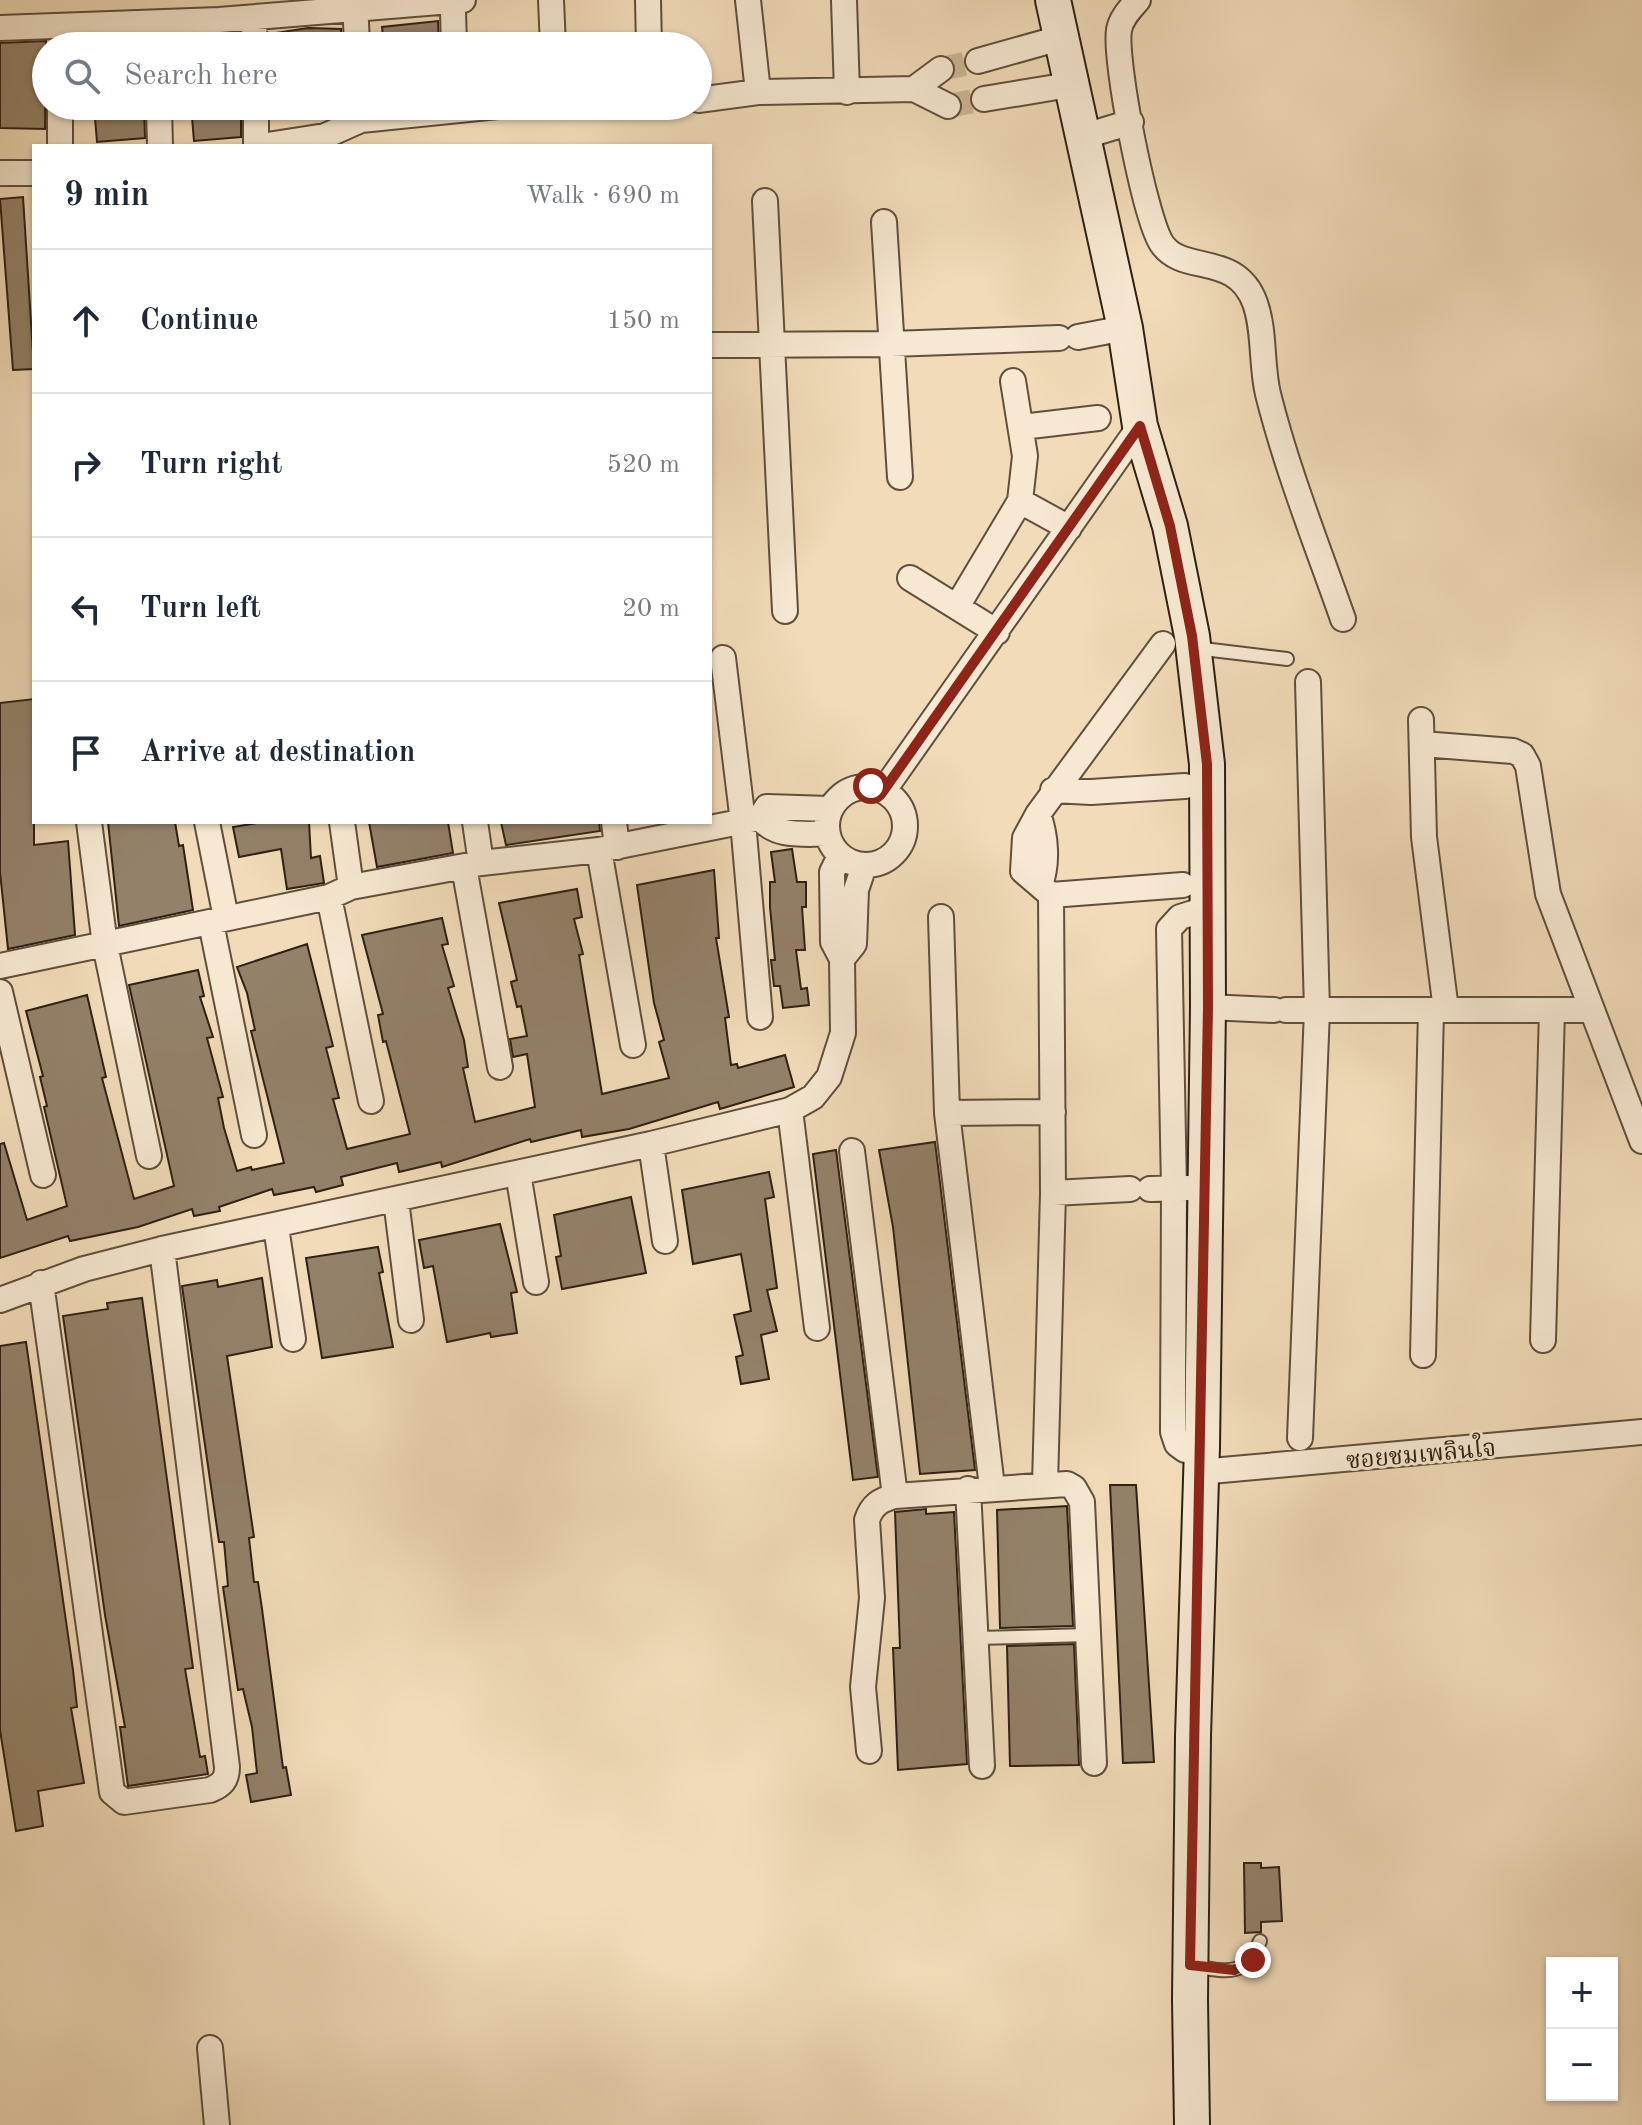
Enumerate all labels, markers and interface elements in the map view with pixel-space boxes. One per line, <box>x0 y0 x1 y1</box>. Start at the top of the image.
search box <box>32 32 712 120</box>
icon: search <box>60 54 104 98</box>
text: Search here <box>124 61 278 91</box>
text: 9 min <box>64 179 149 213</box>
text: Walk · 690 m <box>526 183 680 209</box>
icon: ahead <box>64 299 108 343</box>
text: Continue <box>140 306 259 336</box>
text: 150 m <box>607 308 680 334</box>
icon: right <box>64 443 108 487</box>
text: Turn right <box>140 450 282 480</box>
text: 520 m <box>607 452 680 478</box>
icon: left <box>64 587 108 631</box>
text: Turn left <box>140 594 261 624</box>
text: 20 m <box>622 596 680 622</box>
icon: arrive <box>64 731 108 775</box>
text: Arrive at destination <box>140 738 415 768</box>
route start <box>853 768 889 804</box>
street label: ซอยชมเพลินใจ <box>1344 1430 1497 1475</box>
route end <box>1235 1942 1271 1978</box>
map controls <box>1546 1957 1618 2101</box>
button: + <box>1546 1957 1618 2029</box>
button: − <box>1546 2029 1618 2101</box>

